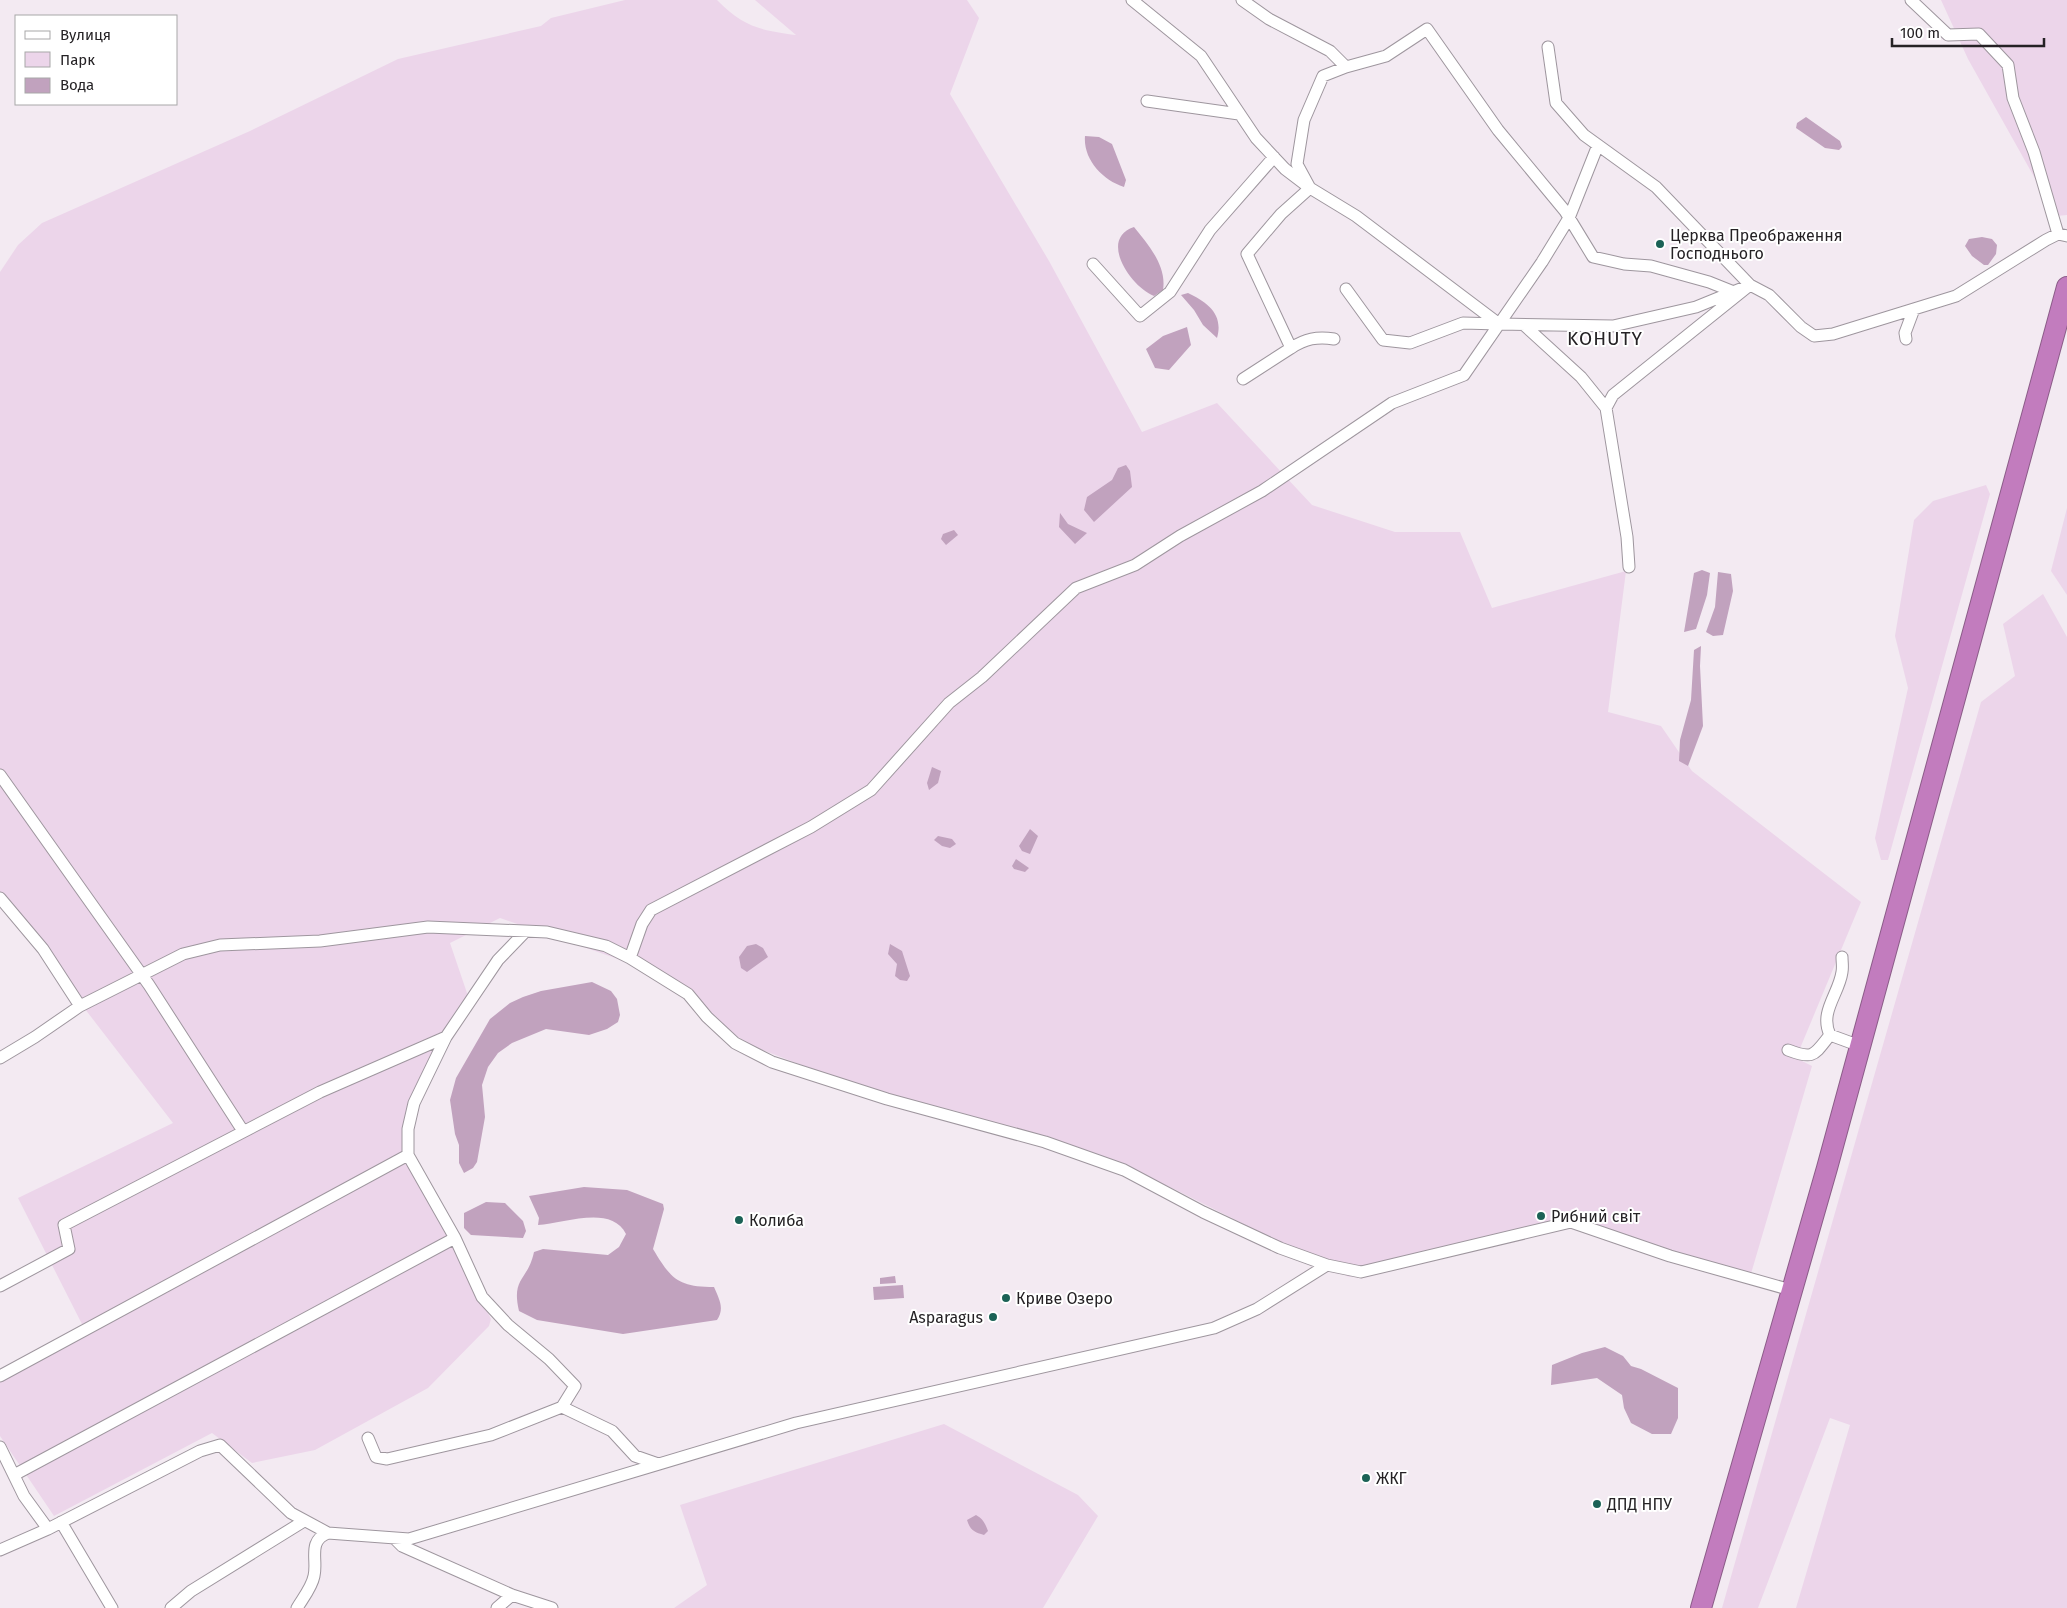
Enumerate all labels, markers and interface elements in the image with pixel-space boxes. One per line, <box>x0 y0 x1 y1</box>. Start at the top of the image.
legend <box>15 15 178 105</box>
scale bar <box>1892 15 2044 47</box>
text: 100 m <box>1900 24 1940 42</box>
text: Вулиця <box>60 26 111 44</box>
text: Парк <box>60 51 95 69</box>
text: Вода <box>60 76 94 94</box>
place label: Церква Преображення Господнього <box>1670 226 1843 263</box>
marker: Церква Преображення Господнього <box>1654 238 1666 250</box>
district label: KOHUTY <box>1567 327 1643 350</box>
place label: Рибний світ <box>1551 1207 1641 1226</box>
marker: Рибний світ <box>1535 1210 1547 1222</box>
place label: Колиба <box>749 1211 804 1230</box>
marker: Колиба <box>733 1214 745 1226</box>
place label: Криве Озеро <box>1016 1289 1113 1308</box>
marker: Криве Озеро <box>1000 1292 1012 1304</box>
place label: Asparagus <box>909 1308 983 1327</box>
marker: Asparagus <box>987 1311 999 1323</box>
place label: ЖКГ <box>1376 1469 1407 1488</box>
marker: ЖКГ <box>1360 1472 1372 1484</box>
place label: ДПД НПУ <box>1606 1495 1672 1514</box>
marker: ДПД НПУ <box>1591 1498 1603 1510</box>

